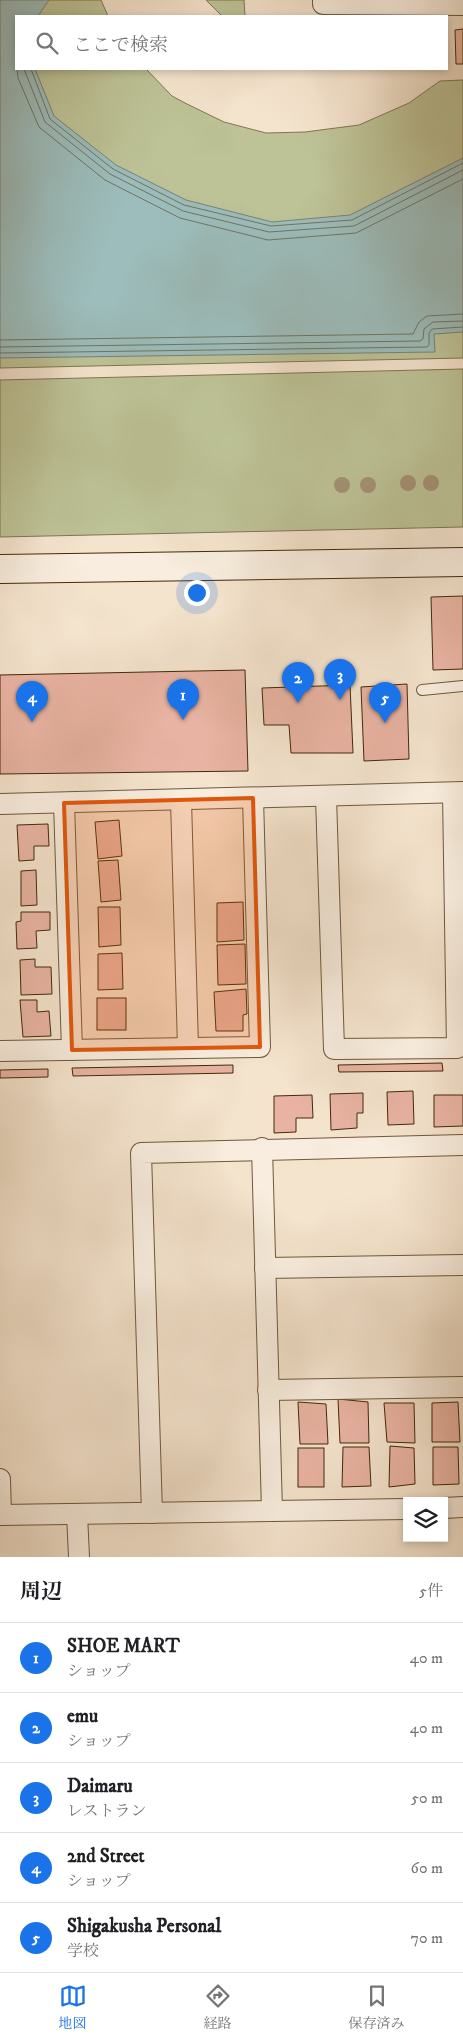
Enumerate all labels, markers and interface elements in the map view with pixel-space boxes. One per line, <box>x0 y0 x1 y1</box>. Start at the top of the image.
search box <box>15 15 448 70</box>
icon: search <box>33 29 61 57</box>
text: ここで検索 <box>73 34 168 57</box>
your location <box>184 580 210 606</box>
pin: 3 <box>324 659 356 700</box>
pin: 2 <box>282 662 314 703</box>
pin: 1 <box>167 679 199 720</box>
pin: 4 <box>16 681 48 722</box>
pin: 5 <box>369 682 401 723</box>
map controls <box>403 1497 448 1542</box>
button: layers <box>403 1497 448 1542</box>
text: 周辺 <box>20 1579 62 1605</box>
text: 5件 <box>419 1581 443 1601</box>
text: SHOE MART <box>67 1635 180 1658</box>
text: 1 <box>33 1648 39 1668</box>
text: 40 m <box>410 1648 443 1668</box>
text: ショップ <box>67 1661 131 1681</box>
text: emu <box>67 1705 98 1728</box>
text: 2 <box>32 1718 40 1738</box>
text: 40 m <box>410 1718 443 1738</box>
text: ショップ <box>67 1731 131 1751</box>
text: Daimaru <box>67 1775 133 1798</box>
text: 3 <box>33 1788 39 1808</box>
text: 50 m <box>411 1788 443 1808</box>
text: レストラン <box>67 1801 147 1821</box>
text: 2nd Street <box>67 1845 145 1868</box>
text: 4 <box>31 1858 41 1878</box>
text: 60 m <box>411 1858 443 1878</box>
text: ショップ <box>67 1871 131 1891</box>
text: Shigakusha Personal <box>67 1915 221 1938</box>
text: 5 <box>32 1928 40 1948</box>
text: 70 m <box>411 1928 443 1948</box>
text: 学校 <box>67 1941 99 1961</box>
tab: 地図 <box>59 1982 87 2033</box>
tab: 経路 <box>204 1982 232 2033</box>
tab: 保存済み <box>349 1982 405 2033</box>

